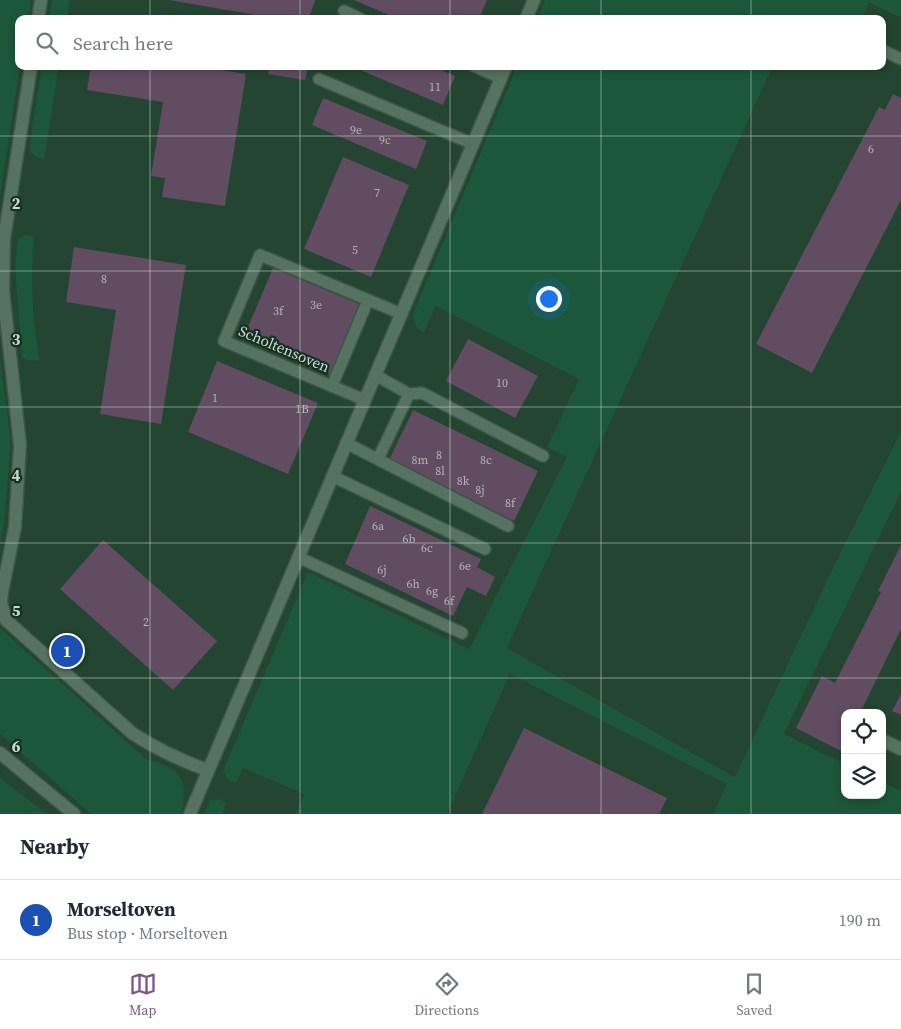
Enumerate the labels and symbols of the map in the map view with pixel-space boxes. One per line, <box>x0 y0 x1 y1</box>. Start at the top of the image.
house number: 11 <box>429 79 441 95</box>
house number: 9e <box>350 122 362 138</box>
house number: 9c <box>379 132 391 148</box>
house number: 6 <box>868 141 874 157</box>
house number: 7 <box>374 185 380 201</box>
text: 2 <box>12 192 21 214</box>
house number: 5 <box>352 242 358 258</box>
house number: 8 <box>101 271 107 287</box>
your location <box>536 286 562 312</box>
house number: 3e <box>310 297 322 313</box>
house number: 3f <box>273 303 285 319</box>
street label: Scholtensoven <box>236 320 333 377</box>
text: 3 <box>12 328 21 350</box>
house number: 10 <box>496 375 508 391</box>
house number: 1 <box>212 390 218 406</box>
house number: 1B <box>295 401 309 417</box>
house number: 8 <box>436 447 442 463</box>
house number: 8m <box>412 452 429 468</box>
house number: 8c <box>480 452 492 468</box>
house number: 8l <box>435 463 445 479</box>
text: 4 <box>12 464 21 486</box>
house number: 8k <box>457 473 470 489</box>
house number: 8j <box>475 482 485 498</box>
house number: 8f <box>505 495 517 511</box>
house number: 6a <box>372 518 385 534</box>
house number: 6b <box>403 531 416 547</box>
house number: 6c <box>421 540 433 556</box>
house number: 6e <box>459 558 471 574</box>
house number: 6j <box>377 562 387 578</box>
house number: 6h <box>406 576 420 592</box>
house number: 6g <box>426 583 438 599</box>
house number: 6f <box>444 593 456 609</box>
text: 5 <box>12 599 21 621</box>
house number: 2 <box>143 614 149 630</box>
pin: 1 <box>51 632 83 670</box>
text: 6 <box>12 735 21 757</box>

